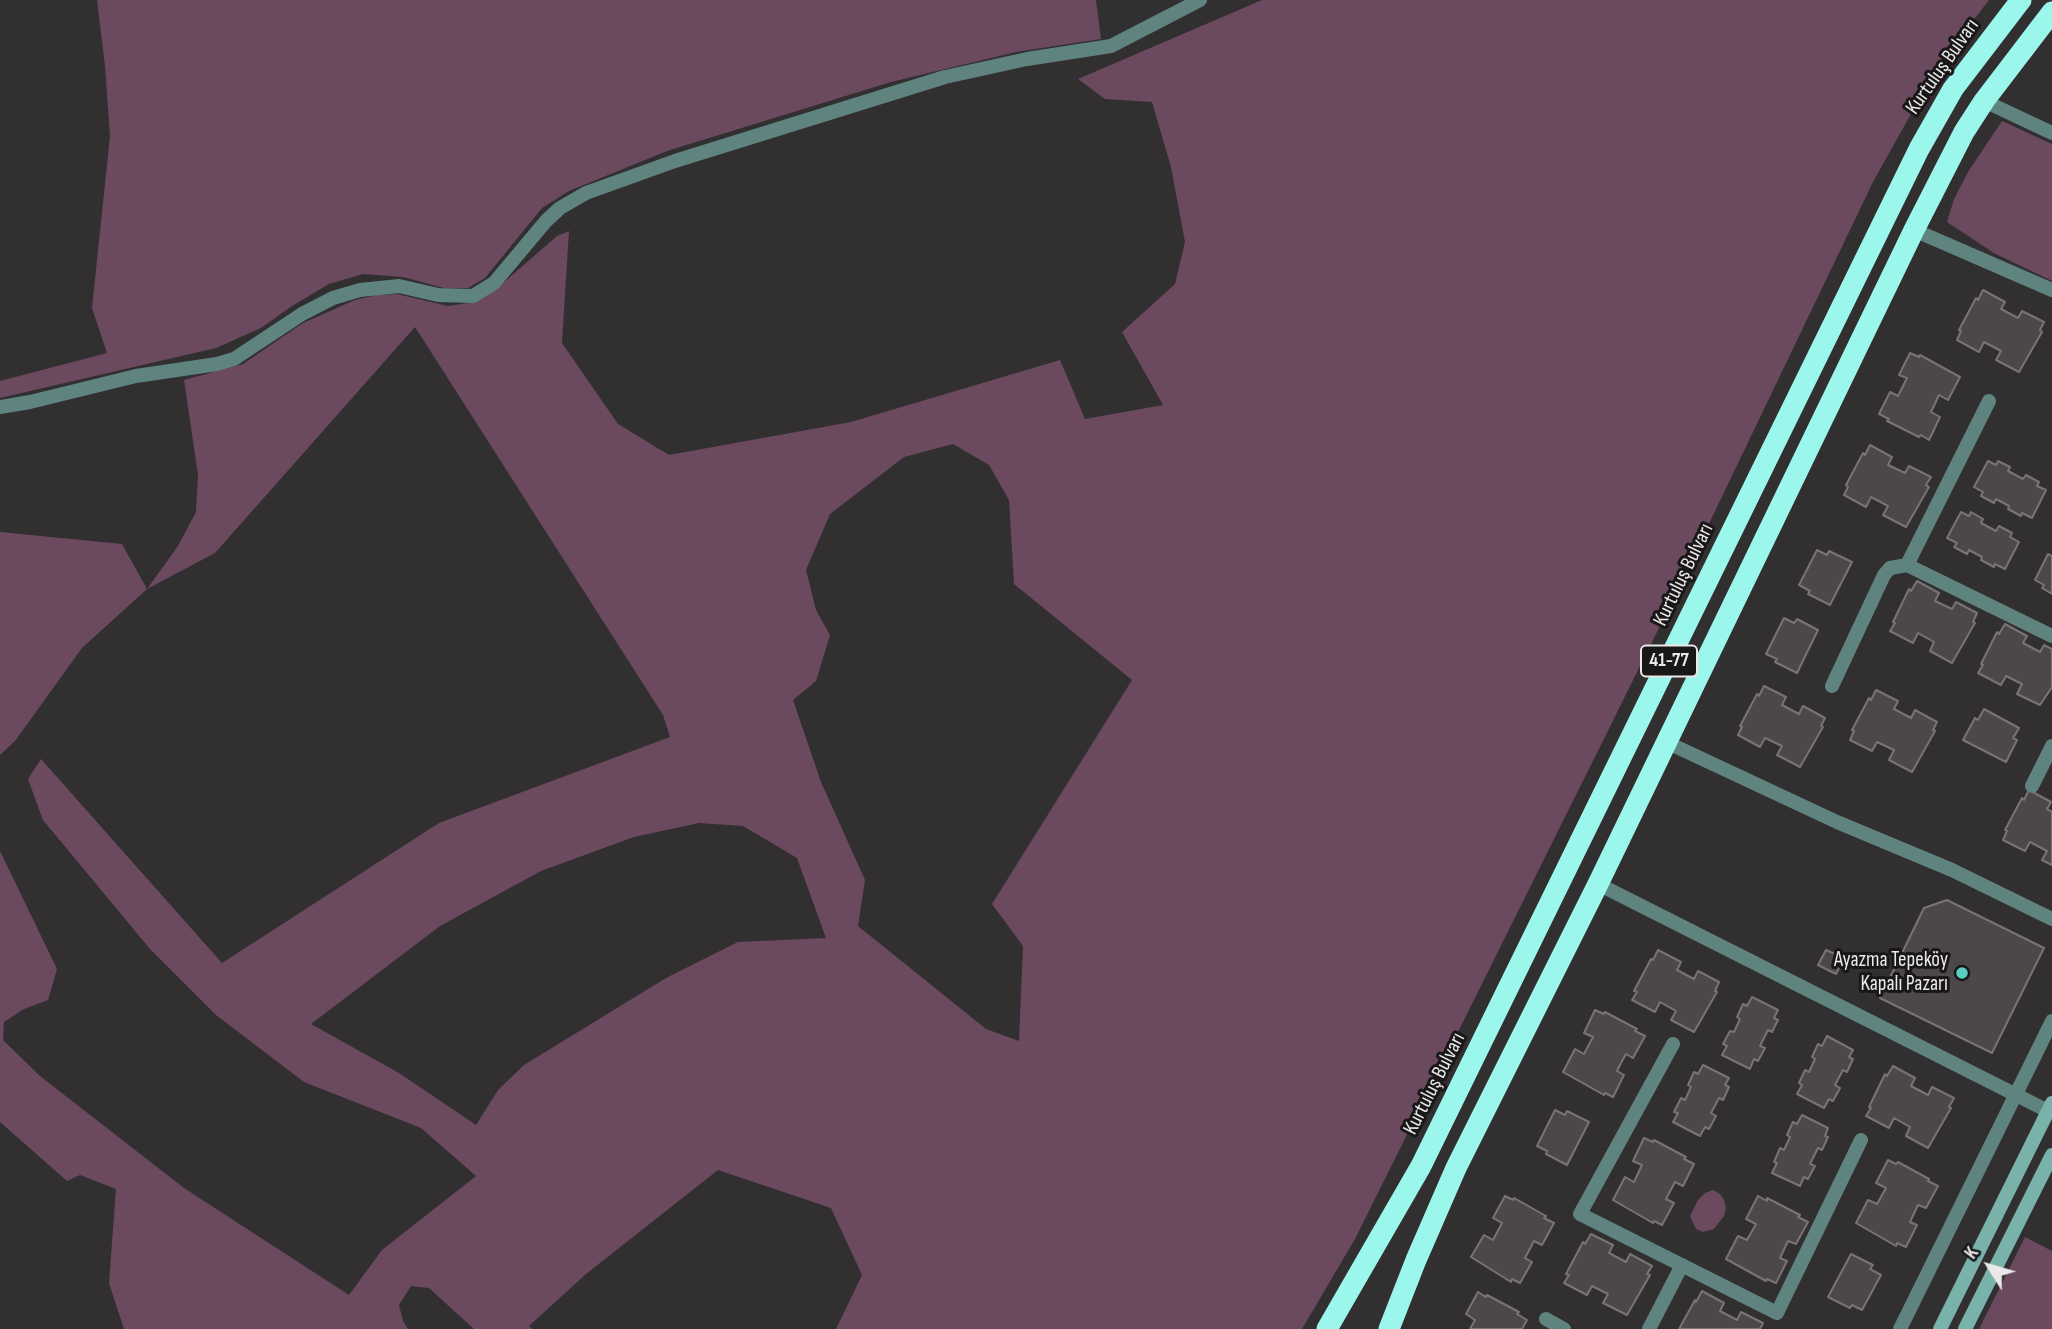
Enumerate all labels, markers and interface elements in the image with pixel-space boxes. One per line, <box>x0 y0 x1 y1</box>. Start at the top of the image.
street label: Kurtuluş Bulvarı <box>1901 14 1985 120</box>
street label: Kurtuluş Bulvarı <box>1648 520 1720 630</box>
road number: 41-77 <box>1641 646 1697 676</box>
place label: Ayazma Tepeköy Kapalı Pazarı <box>1834 948 1948 998</box>
marker: Ayazma Tepeköy Kapalı Pazarı <box>1954 965 1970 981</box>
street label: Kurtuluş Bulvarı <box>1399 1029 1471 1139</box>
north arrow <box>1954 1231 2024 1301</box>
text: K <box>1960 1242 1984 1264</box>

